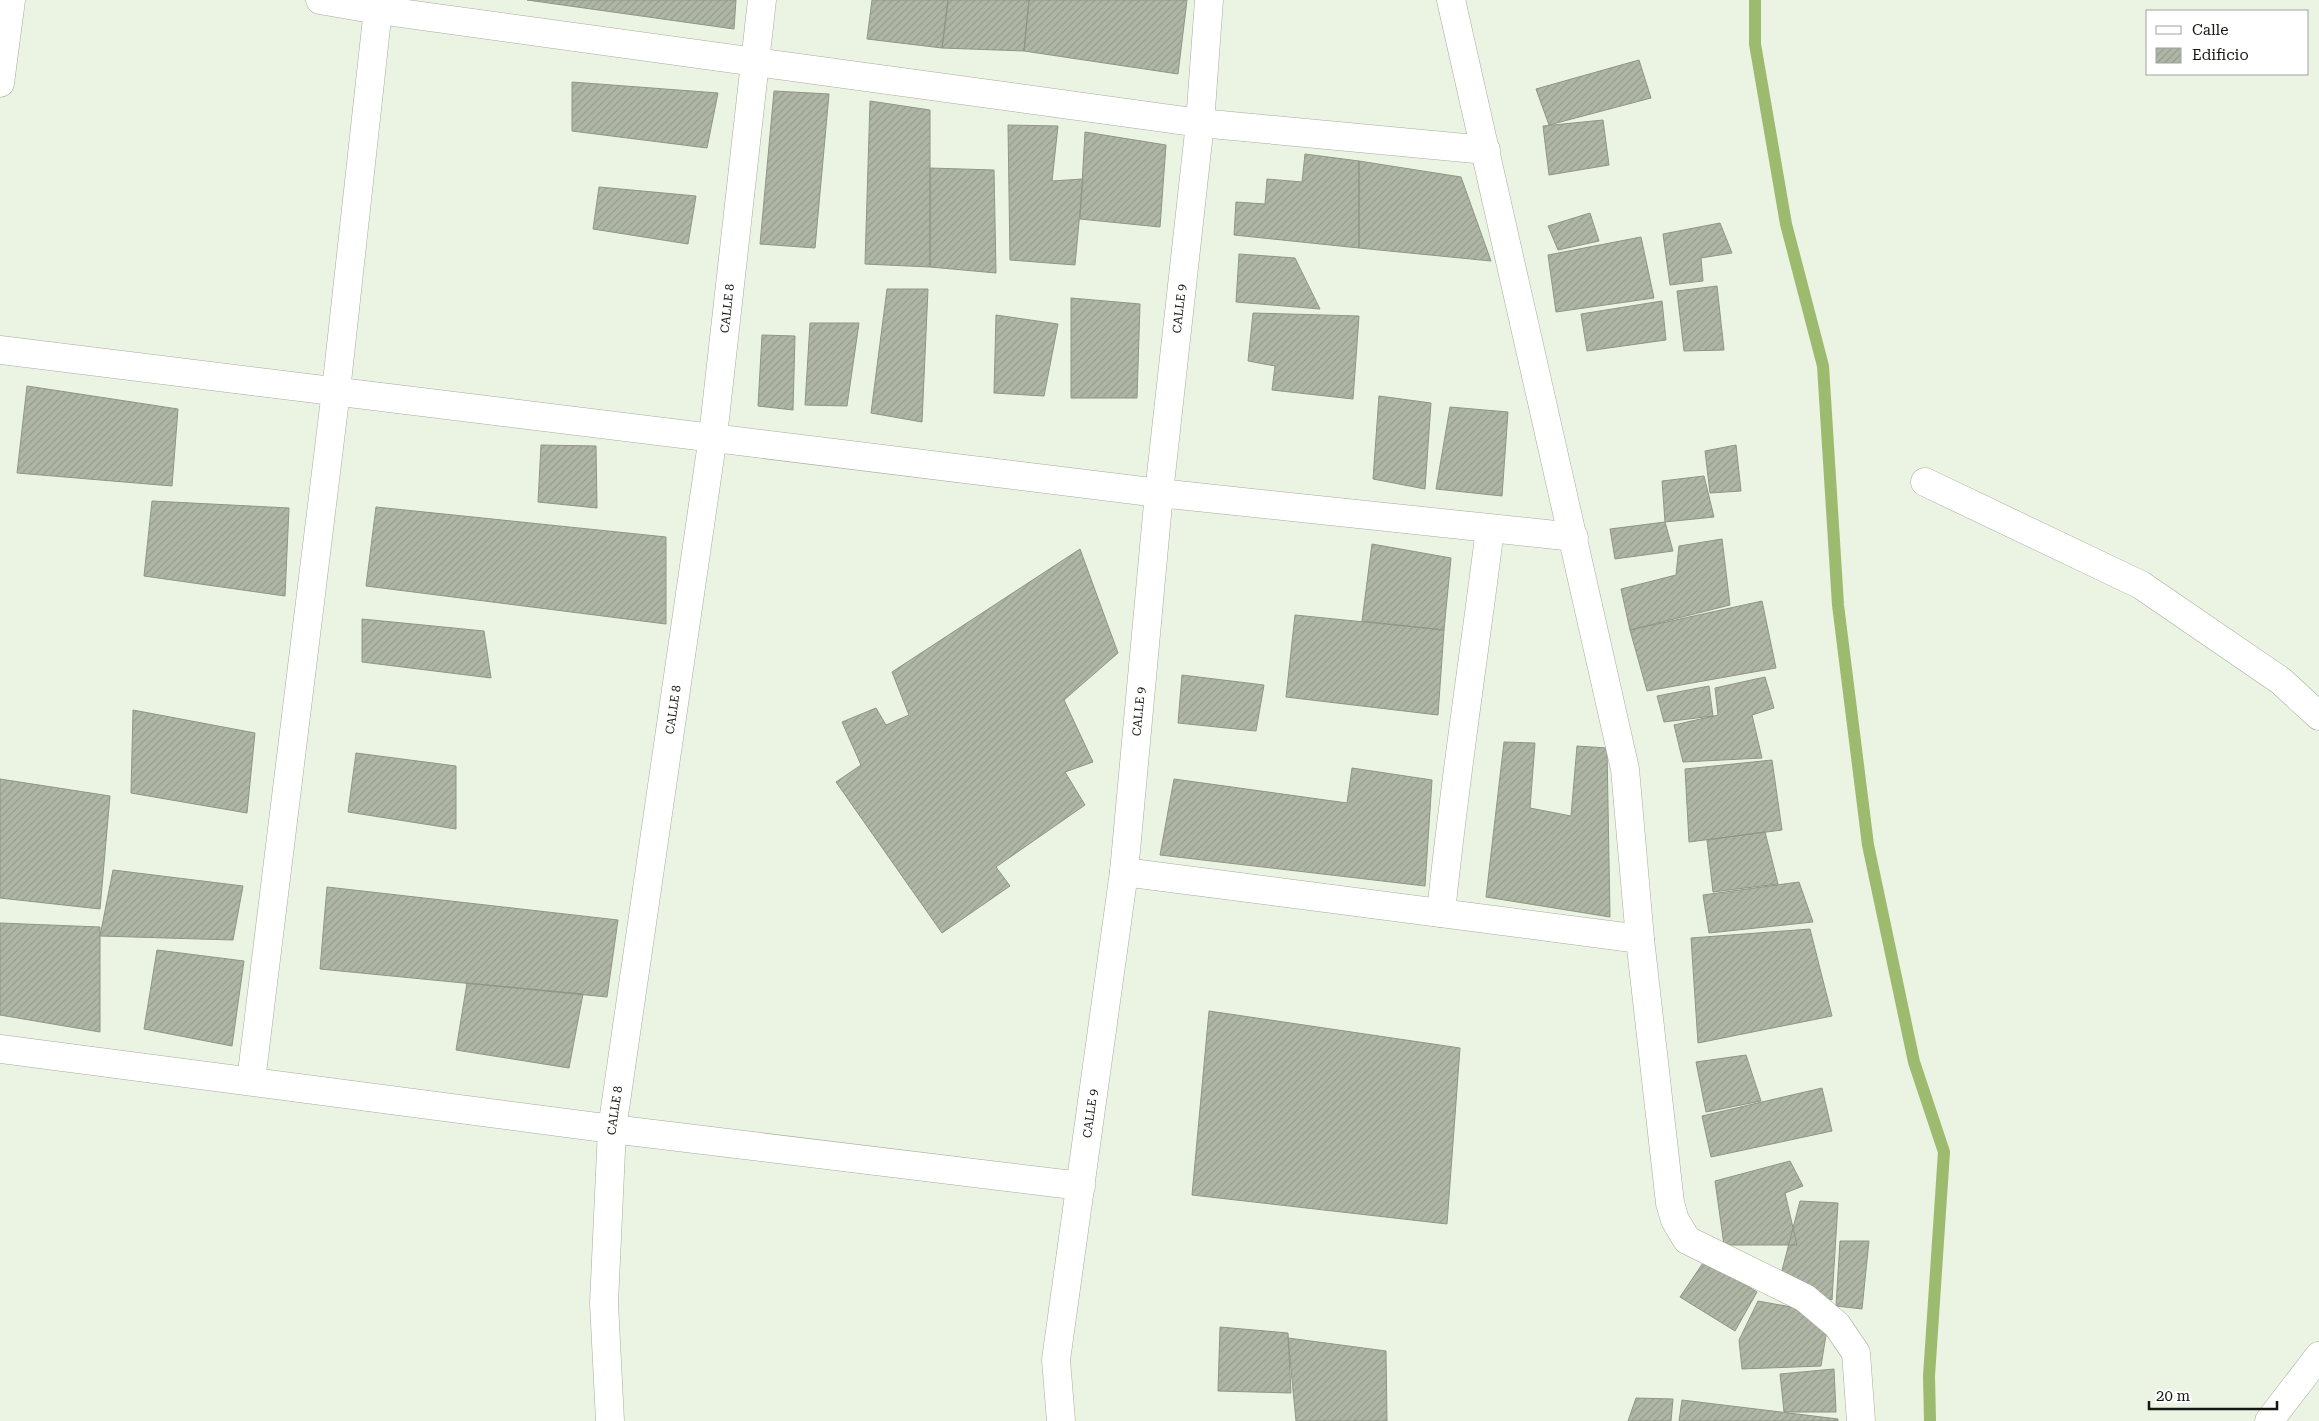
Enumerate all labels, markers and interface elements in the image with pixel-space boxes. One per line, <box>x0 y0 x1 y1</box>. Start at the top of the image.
legend <box>2146 10 2309 75</box>
text: Calle <box>2192 21 2228 39</box>
text: Edificio <box>2192 46 2249 64</box>
street label: CALLE 8 <box>718 283 737 334</box>
street label: CALLE 9 <box>1170 283 1189 334</box>
street label: CALLE 8 <box>663 684 684 735</box>
street label: CALLE 9 <box>1130 686 1148 737</box>
street label: CALLE 8 <box>605 1085 625 1135</box>
street label: CALLE 9 <box>1080 1088 1101 1139</box>
scale bar <box>2149 1378 2276 1410</box>
text: 20 m <box>2156 1387 2191 1405</box>

